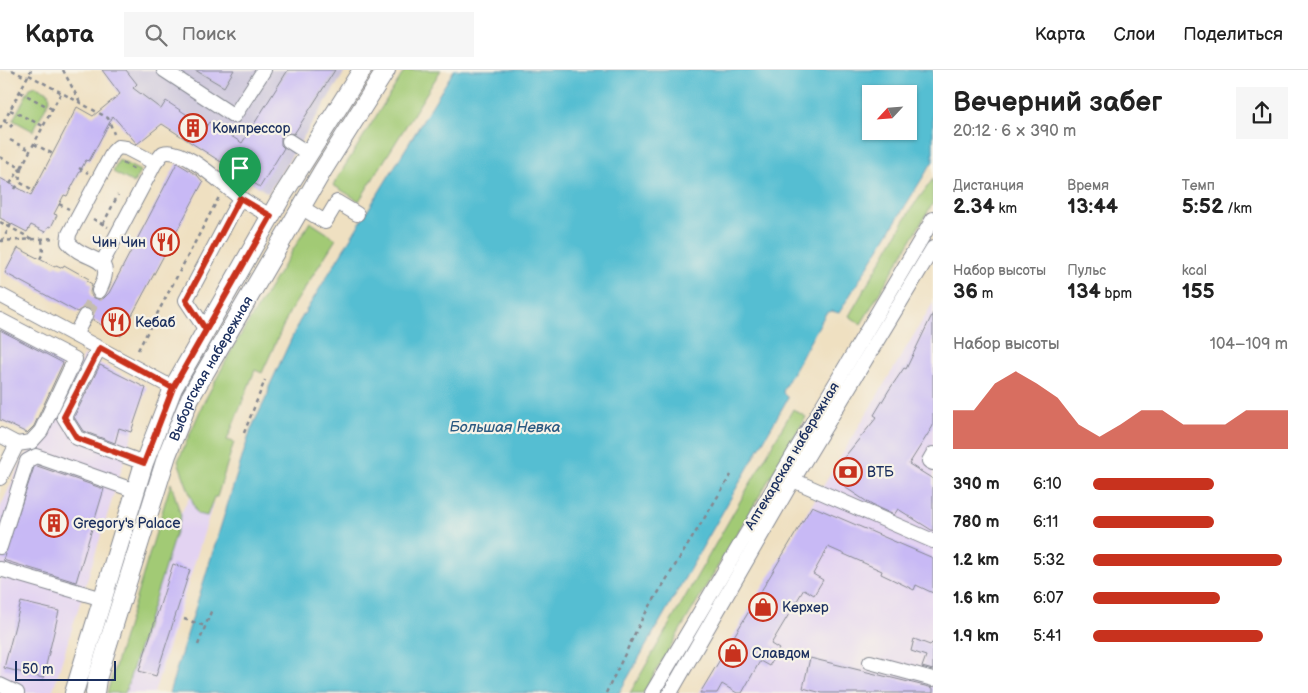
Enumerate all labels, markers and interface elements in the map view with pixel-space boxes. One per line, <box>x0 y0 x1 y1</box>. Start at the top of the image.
search box <box>124 12 474 57</box>
text: Карта <box>25 20 94 49</box>
icon: search <box>142 21 170 49</box>
text: Поиск <box>182 23 236 46</box>
text: Карта <box>1035 24 1085 45</box>
text: Слои <box>1113 24 1155 45</box>
text: Поделиться <box>1183 24 1283 45</box>
north arrow <box>862 85 918 140</box>
map controls <box>862 85 917 140</box>
text: Вечерний забег <box>953 86 1162 119</box>
button: share <box>1236 87 1288 139</box>
building icon: Компрессор <box>178 113 208 143</box>
place label: Компрессор <box>212 120 290 137</box>
text: 20:12 · 6 × 390 m <box>953 122 1076 141</box>
pin <box>219 147 261 198</box>
icon: arrive <box>226 154 254 182</box>
text: Дистанция <box>953 177 1024 194</box>
text: Время <box>1067 177 1109 194</box>
text: Темп <box>1182 177 1215 194</box>
text: 2.34 <box>953 194 995 219</box>
text: 13:44 <box>1067 194 1118 219</box>
text: 5:52 <box>1182 194 1224 219</box>
text: km <box>995 200 1017 217</box>
text: /km <box>1224 200 1252 217</box>
restaurant icon: Чин Чин <box>150 227 180 257</box>
place label: Чин Чин <box>92 234 146 251</box>
text: Набор высоты <box>953 262 1046 279</box>
text: Пульс <box>1067 262 1106 279</box>
text: kcal <box>1182 262 1207 279</box>
text: 36 <box>953 279 978 304</box>
text: 134 <box>1067 279 1101 304</box>
text: 155 <box>1182 279 1215 304</box>
text: m <box>978 285 993 302</box>
text: bpm <box>1101 285 1132 302</box>
street label: Выборгская набережная <box>165 293 256 443</box>
restaurant icon: Кебаб <box>101 307 131 337</box>
place label: Кебаб <box>135 314 176 331</box>
text: Набор высоты <box>953 335 1060 354</box>
text: 104–109 m <box>1210 335 1288 354</box>
street label: Аптекарская набережная <box>741 379 843 534</box>
water label: Большая Невка <box>449 418 561 437</box>
bank icon: ВТБ <box>833 457 863 487</box>
place label: ВТБ <box>867 464 894 481</box>
text: 390 m <box>953 475 1000 494</box>
text: 6:10 <box>1033 475 1062 494</box>
building icon: Gregory's Palace <box>39 508 69 538</box>
text: 780 m <box>953 513 999 532</box>
text: 6:11 <box>1033 513 1058 532</box>
place label: Gregory's Palace <box>73 515 181 532</box>
text: 1.2 km <box>953 551 999 570</box>
text: 5:32 <box>1033 551 1065 570</box>
text: 1.6 km <box>953 589 999 608</box>
text: 6:07 <box>1033 589 1063 608</box>
shop icon: Керхер <box>748 592 778 622</box>
place label: Керхер <box>782 599 829 616</box>
text: 1.9 km <box>953 627 999 646</box>
text: 5:41 <box>1033 627 1061 646</box>
shop icon: Славдом <box>718 638 748 668</box>
place label: Славдом <box>752 645 810 662</box>
scale bar <box>15 658 116 681</box>
text: 50 m <box>22 661 54 678</box>

